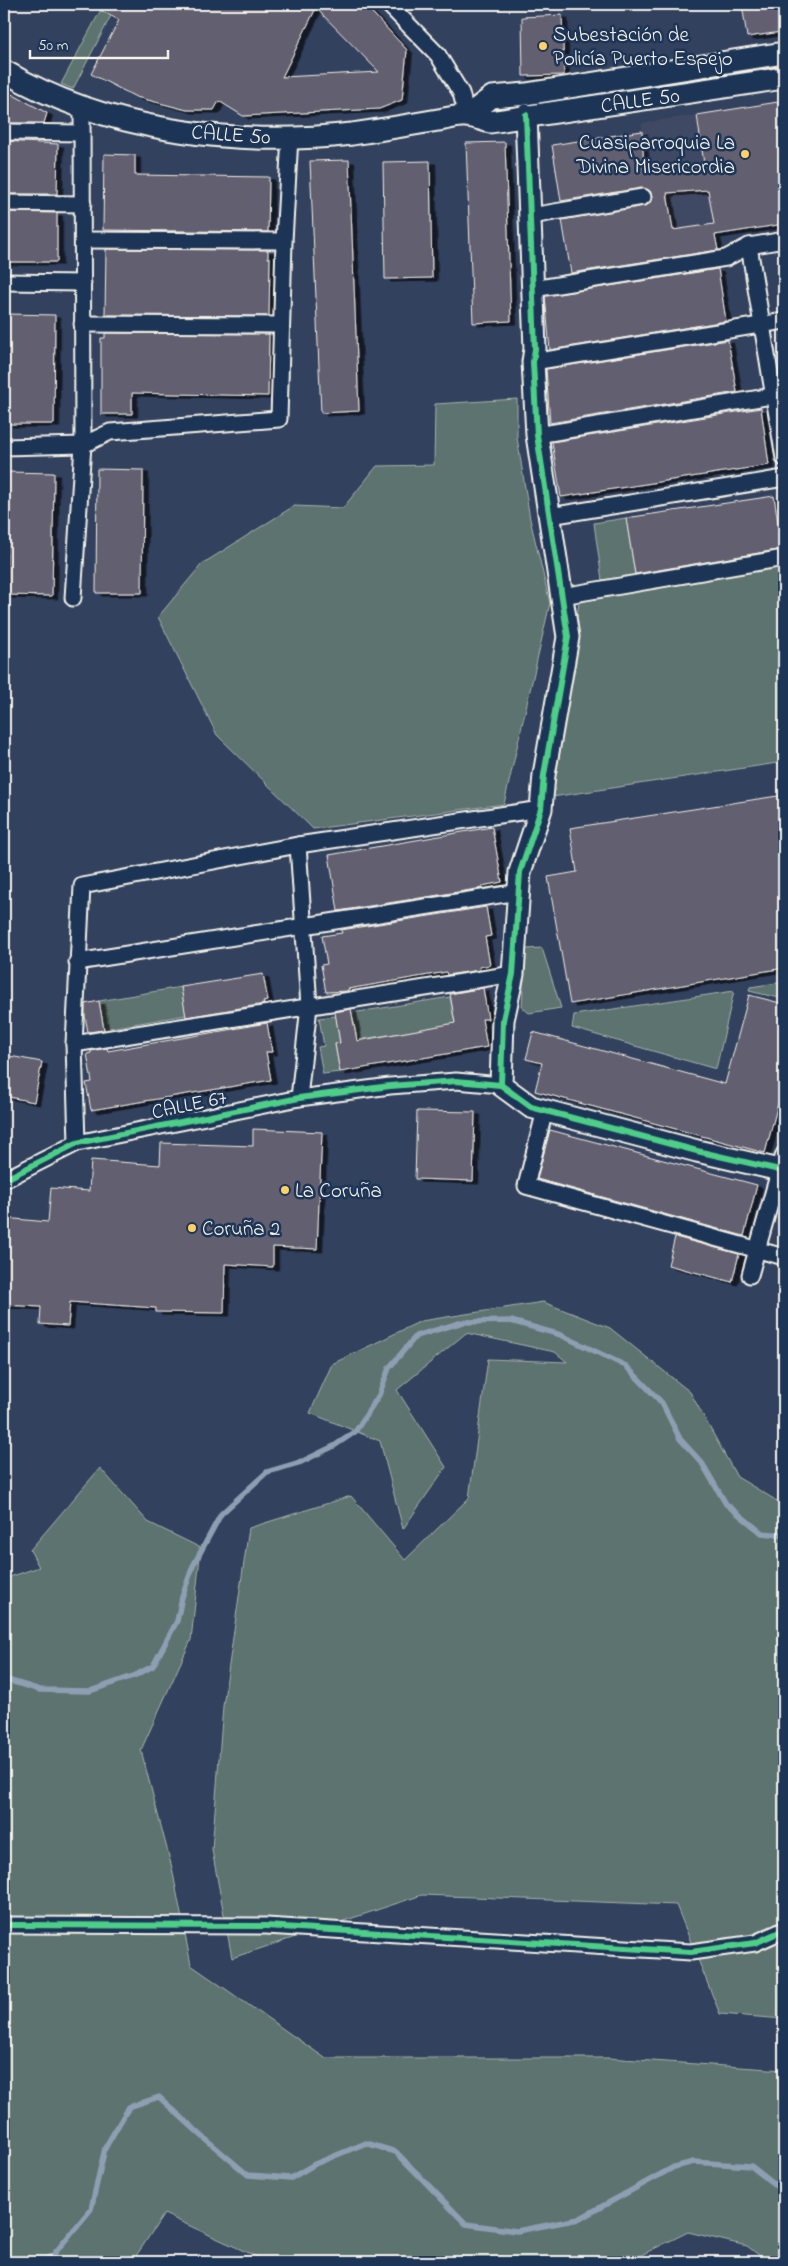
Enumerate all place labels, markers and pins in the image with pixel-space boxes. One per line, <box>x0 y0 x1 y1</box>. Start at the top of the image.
place label: Subestación de Policía Puerto Espejo <box>553 21 733 75</box>
marker: Subestación de Policía Puerto Espejo <box>537 40 549 52</box>
place label: Cuasiparroquia La Divina Misericordia <box>575 129 735 183</box>
marker: Cuasiparroquia La Divina Misericordia <box>739 148 751 160</box>
place label: La Coruña <box>295 1177 382 1207</box>
marker: La Coruña <box>279 1184 291 1196</box>
place label: Coruña 2 <box>202 1215 280 1245</box>
marker: Coruña 2 <box>186 1222 198 1234</box>

